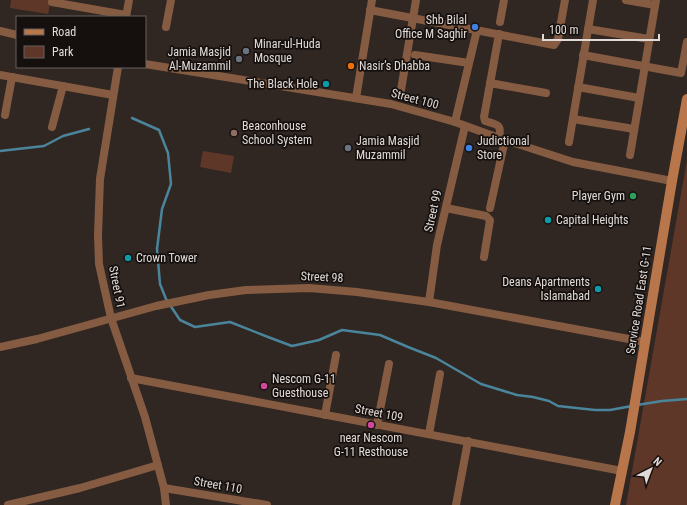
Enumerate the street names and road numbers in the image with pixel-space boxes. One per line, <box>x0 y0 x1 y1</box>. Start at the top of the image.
street label: Street 100 <box>390 86 440 112</box>
street label: Street 99 <box>421 189 445 233</box>
street label: Service Road East G-11 <box>624 245 654 355</box>
street label: Street 91 <box>106 265 128 309</box>
street label: Street 98 <box>300 269 344 285</box>
street label: Street 109 <box>354 401 404 425</box>
street label: Street 110 <box>193 474 243 496</box>

